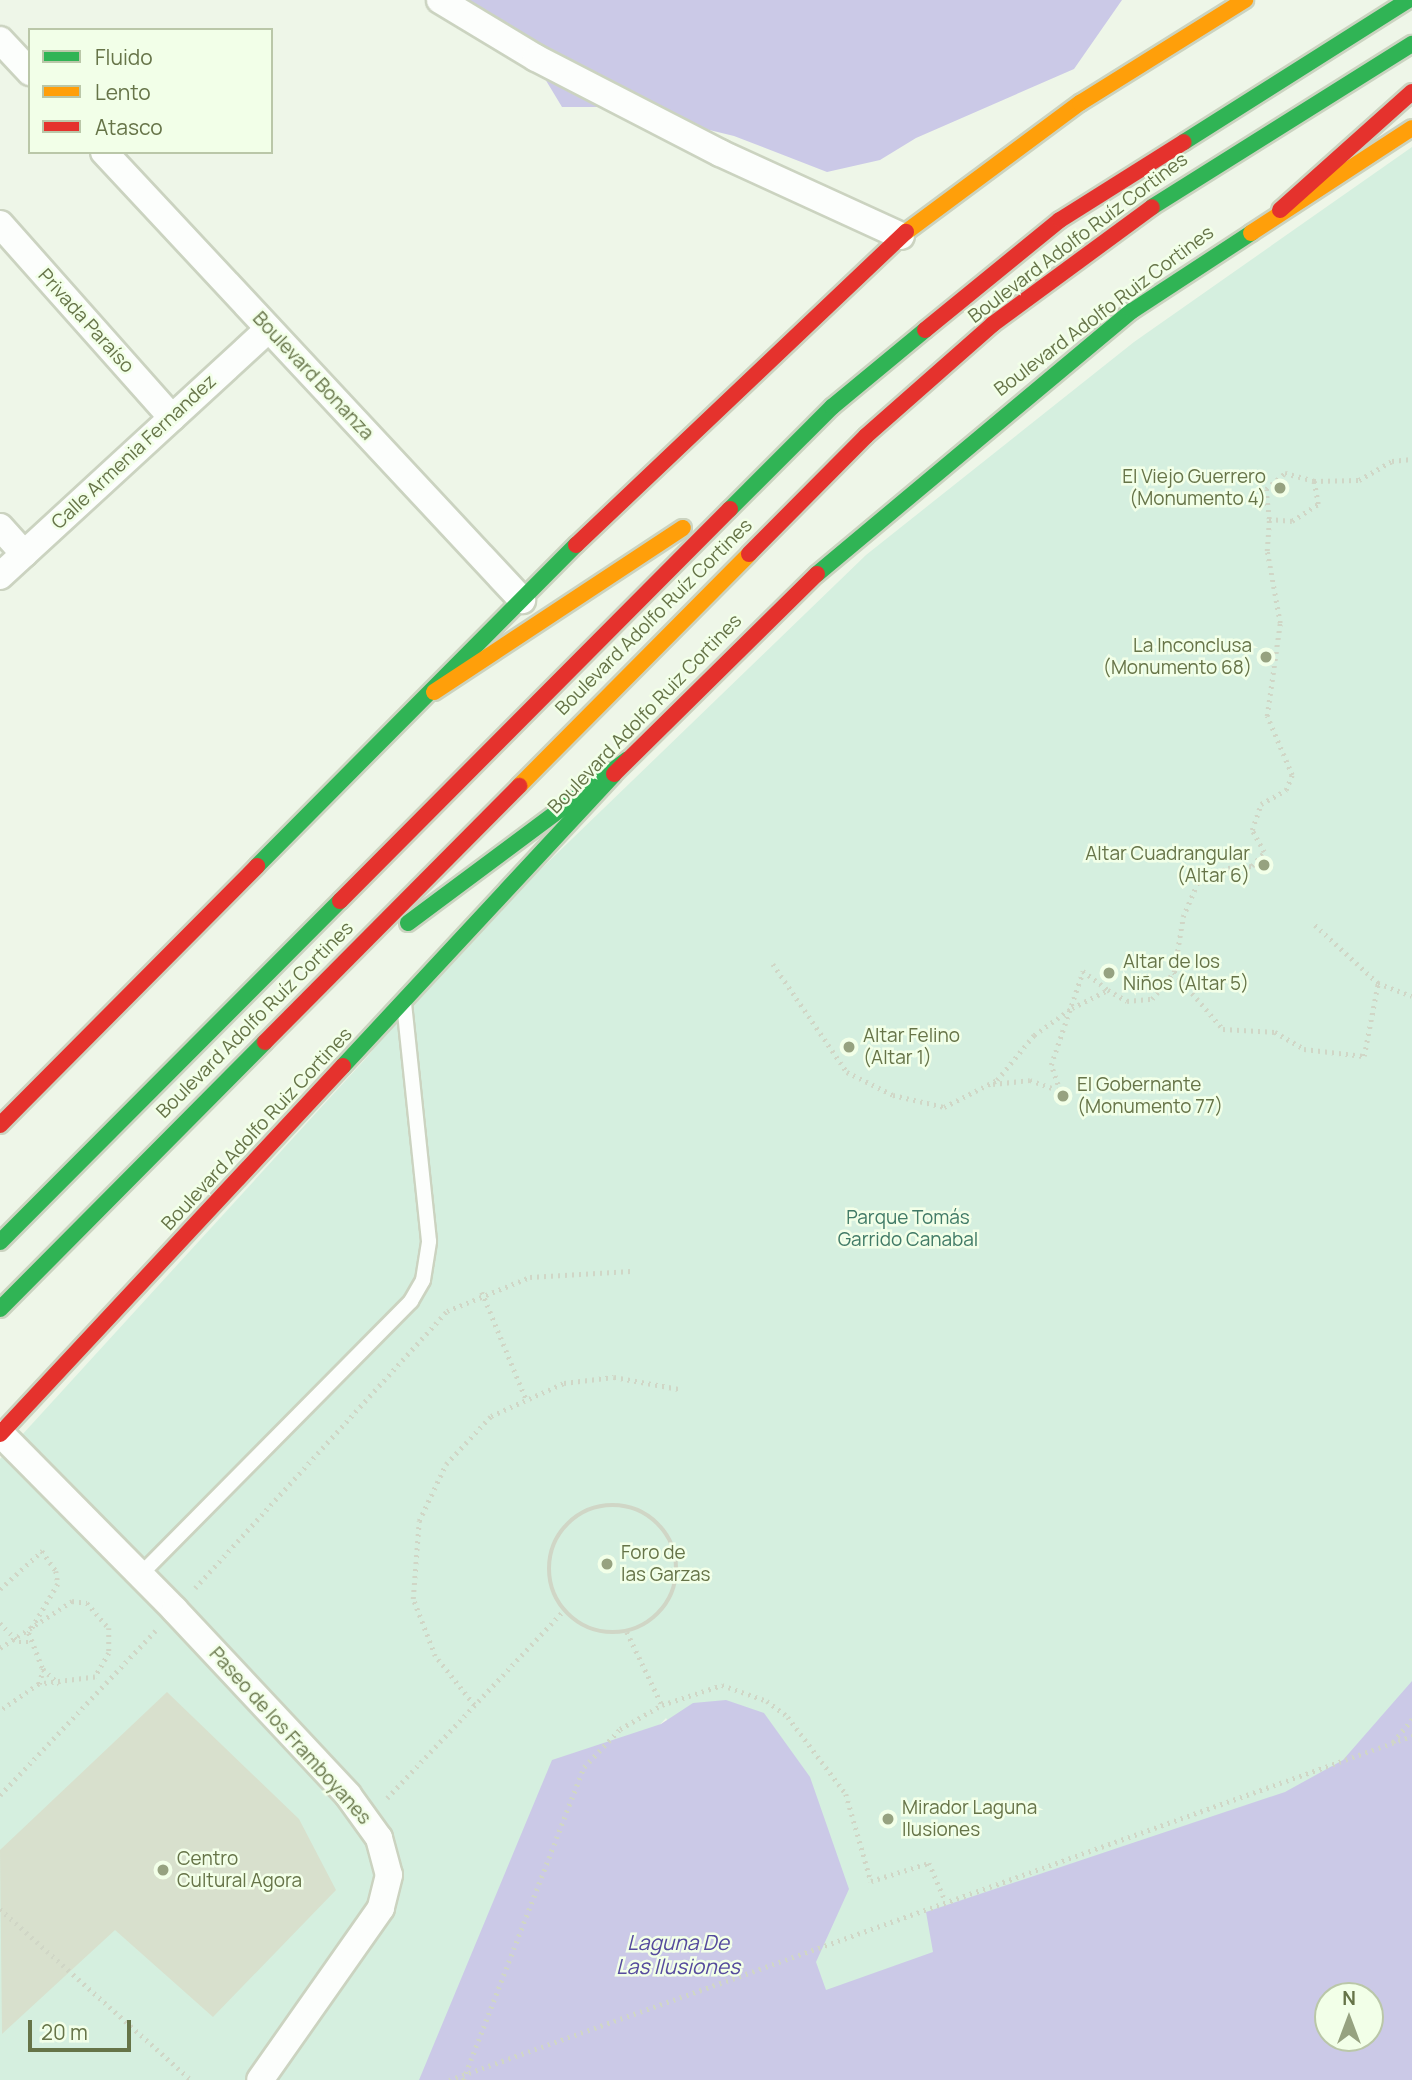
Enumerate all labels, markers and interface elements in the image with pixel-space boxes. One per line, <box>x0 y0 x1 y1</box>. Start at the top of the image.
legend <box>28 28 273 154</box>
text: Fluido <box>95 43 153 71</box>
text: Lento <box>95 78 151 106</box>
text: Atasco <box>95 113 163 141</box>
street label: Boulevard Adolfo Ruíz Cortines <box>964 148 1192 328</box>
street label: Boulevard Adolfo Ruiz Cortines <box>990 221 1218 401</box>
street label: Privada Paraíso <box>33 264 139 378</box>
street label: Boulevard Bonanza <box>248 307 378 445</box>
street label: Calle Armenia Fernandez <box>47 370 221 534</box>
place label: El Viejo Guerrero (Monumento 4) <box>1122 466 1266 510</box>
marker: El Viejo Guerrero (Monumento 4) <box>1272 480 1288 496</box>
street label: Boulevard Adolfo Ruíz Cortines <box>551 514 757 720</box>
street label: Boulevard Adolfo Ruiz Cortines <box>543 609 747 819</box>
place label: La Inconclusa (Monumento 68) <box>1103 635 1252 679</box>
marker: La Inconclusa (Monumento 68) <box>1258 649 1274 665</box>
place label: Altar Cuadrangular (Altar 6) <box>1085 843 1250 887</box>
marker: Altar Cuadrangular (Altar 6) <box>1256 857 1272 873</box>
street label: Boulevard Adolfo Ruíz Cortines <box>152 917 358 1123</box>
place label: Altar de los Niños (Altar 5) <box>1123 951 1249 995</box>
marker: Altar de los Niños (Altar 5) <box>1101 965 1117 981</box>
street label: Boulevard Adolfo Ruiz Cortines <box>157 1023 357 1235</box>
place label: Altar Felino (Altar 1) <box>863 1025 960 1069</box>
marker: Altar Felino (Altar 1) <box>841 1039 857 1055</box>
place label: El Gobernante (Monumento 77) <box>1077 1074 1223 1118</box>
marker: El Gobernante (Monumento 77) <box>1055 1088 1071 1104</box>
park label: Parque Tomás Garrido Canabal <box>838 1207 978 1251</box>
place label: Foro de las Garzas <box>621 1542 711 1586</box>
marker: Foro de las Garzas <box>599 1556 615 1572</box>
street label: Paseo de los Framboyanes <box>204 1643 376 1829</box>
place label: Mirador Laguna Ilusiones <box>902 1797 1037 1841</box>
marker: Mirador Laguna Ilusiones <box>880 1811 896 1827</box>
place label: Centro Cultural Agora <box>177 1848 302 1892</box>
marker: Centro Cultural Agora <box>155 1862 171 1878</box>
water label: Laguna De Las Ilusiones <box>616 1929 740 1979</box>
north arrow <box>1314 1982 1384 2052</box>
text: N <box>1342 1985 1356 2011</box>
scale bar <box>32 2007 135 2050</box>
text: 20 m <box>41 2018 88 2046</box>

